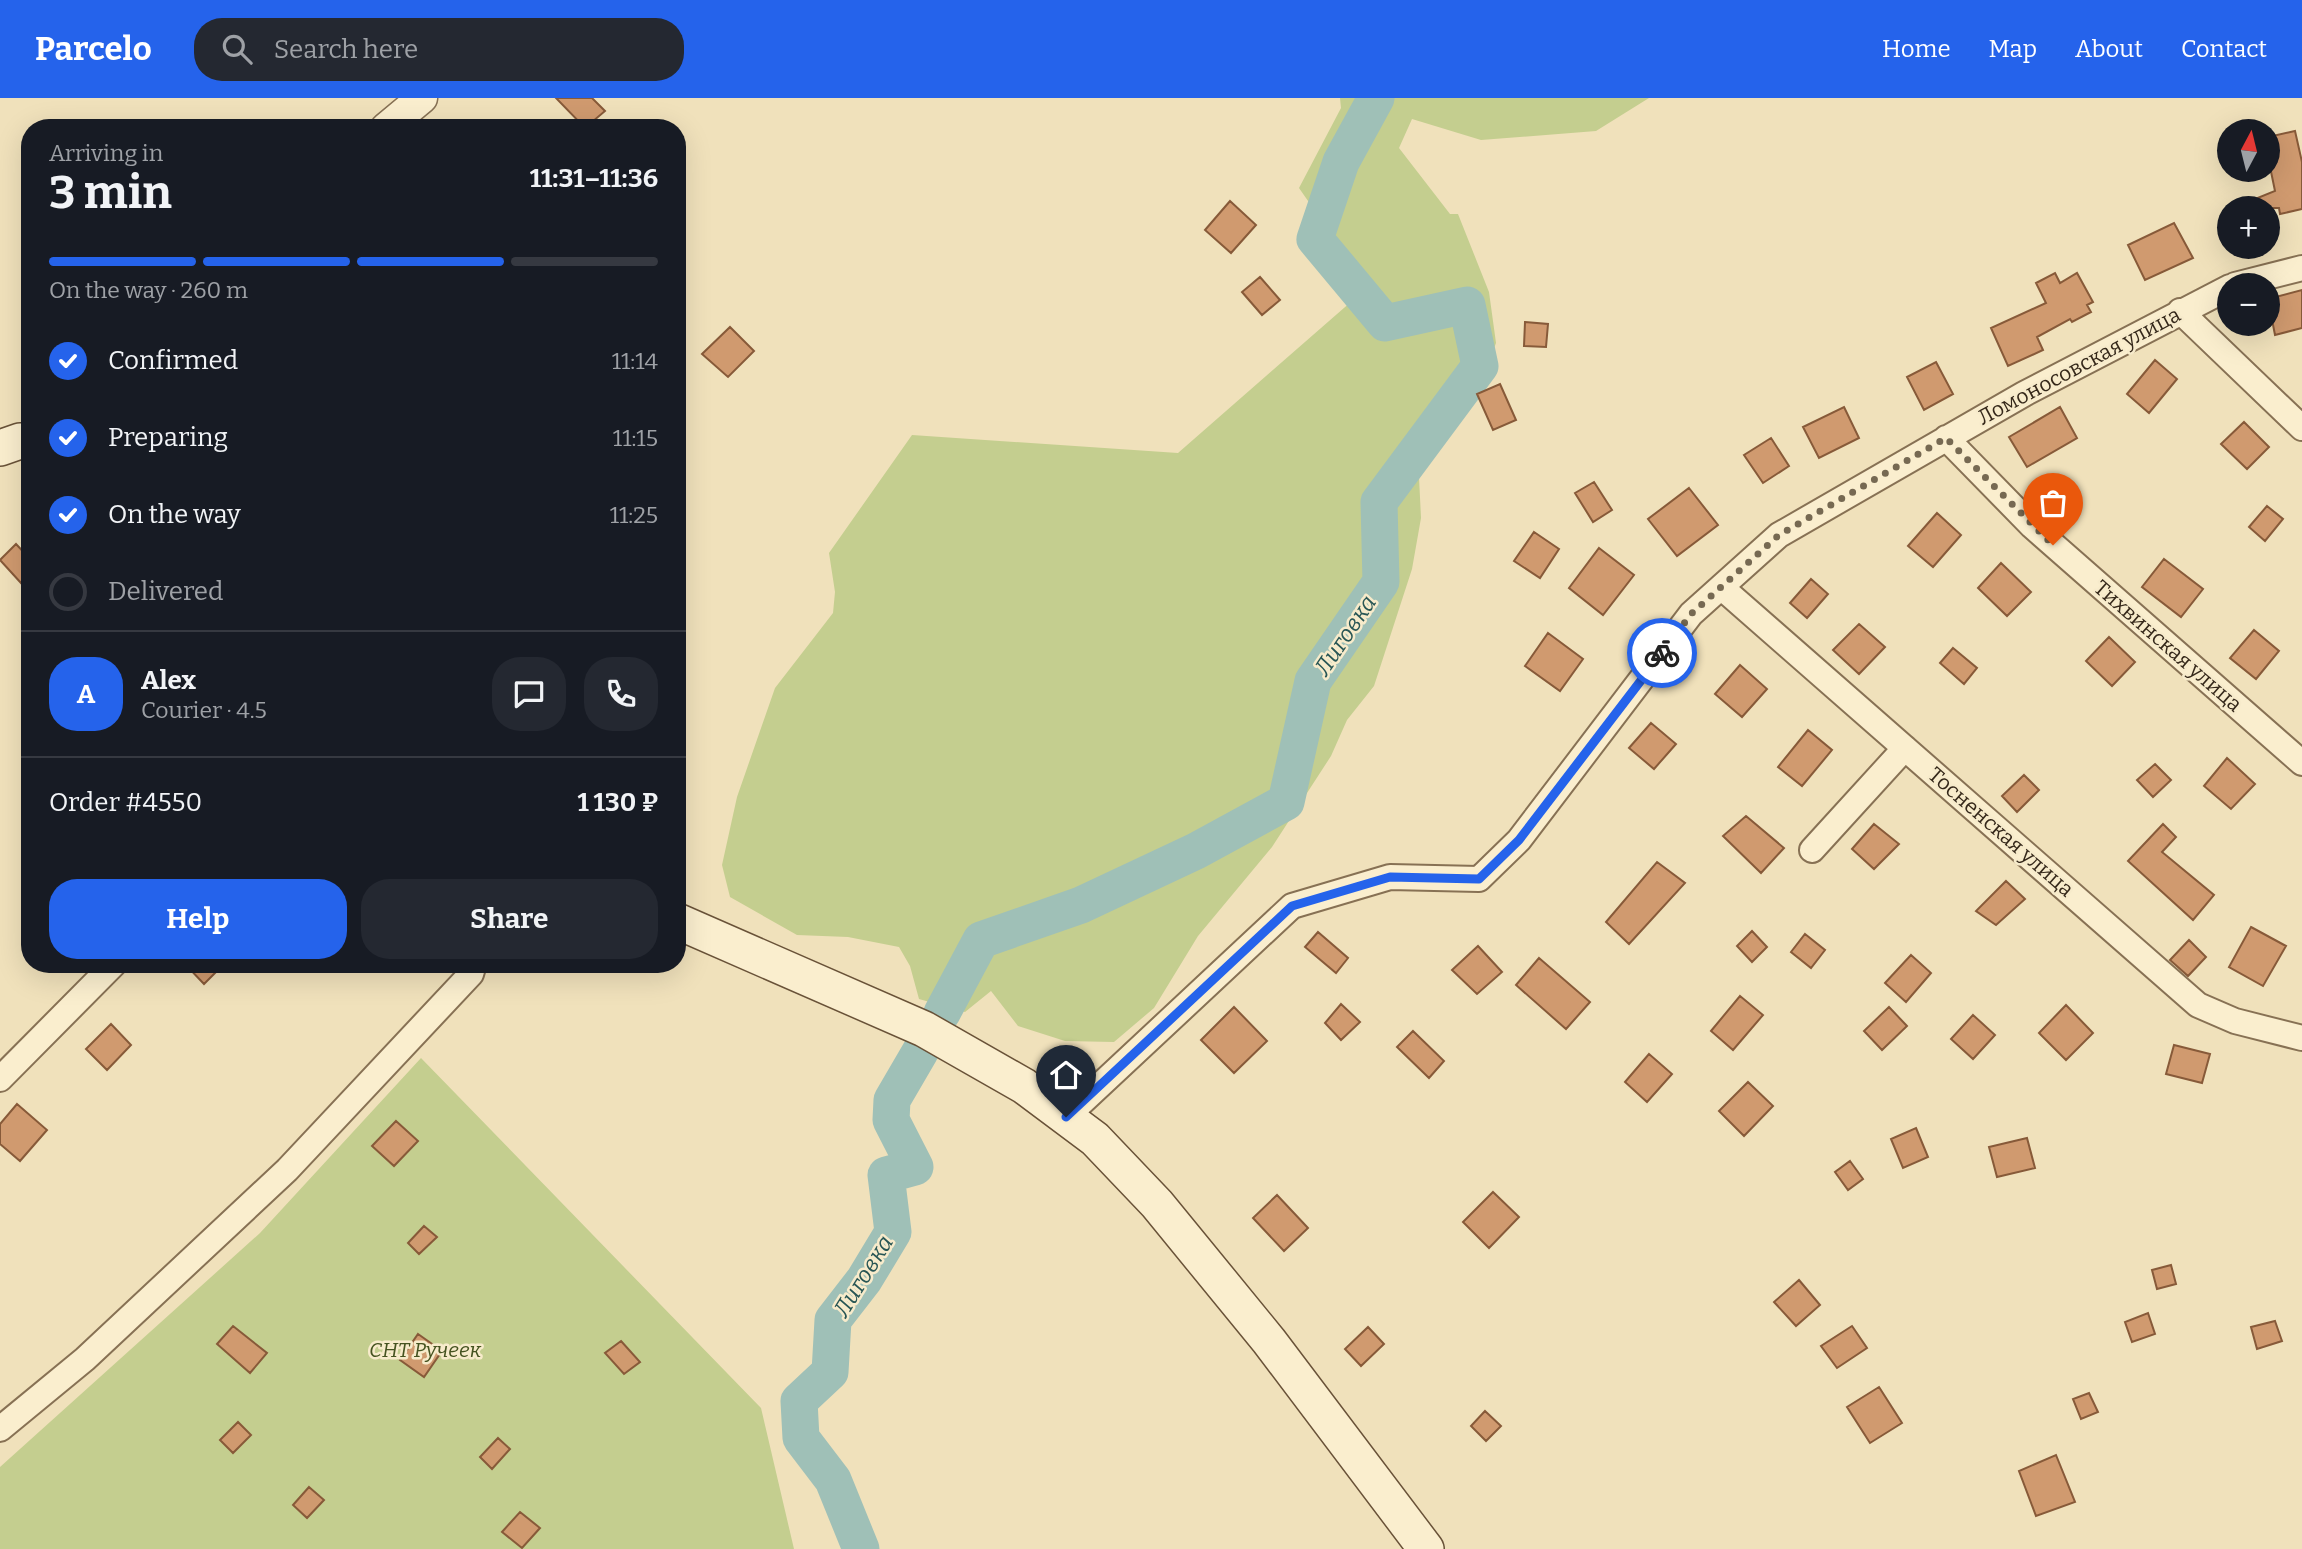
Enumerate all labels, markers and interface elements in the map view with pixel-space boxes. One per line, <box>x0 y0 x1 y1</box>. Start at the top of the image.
search box <box>194 18 684 81</box>
text: Parcelo <box>35 29 152 69</box>
icon: search <box>218 30 256 68</box>
text: Search here <box>274 34 418 65</box>
text: Home <box>1882 35 1951 63</box>
text: Map <box>1989 35 2037 63</box>
text: About <box>2075 35 2143 63</box>
text: Contact <box>2181 35 2267 63</box>
north arrow <box>2217 119 2280 182</box>
map controls <box>2217 119 2280 336</box>
text: Arriving in <box>49 139 163 167</box>
text: 11:31–11:36 <box>530 163 658 194</box>
text: 3 min <box>49 165 172 220</box>
button: + <box>2217 196 2280 259</box>
button: − <box>2217 273 2280 336</box>
text: On the way · 260 m <box>49 276 248 304</box>
street label: Ломоносовская улица <box>1973 301 2185 431</box>
icon: check <box>49 342 87 380</box>
text: Confirmed <box>108 345 238 376</box>
text: 11:14 <box>612 347 658 375</box>
icon: check <box>49 419 87 457</box>
text: Preparing <box>108 422 228 453</box>
text: 11:15 <box>613 424 658 452</box>
pin <box>2023 473 2083 545</box>
icon: bag <box>2034 484 2072 522</box>
icon: check <box>49 496 87 534</box>
text: On the way <box>108 499 241 530</box>
text: 11:25 <box>610 501 658 529</box>
street label: Тихвинская улица <box>2089 575 2248 718</box>
text: Delivered <box>108 576 223 607</box>
water label: Лиговка <box>1307 589 1382 681</box>
courier <box>1627 618 1697 688</box>
icon: bike <box>1643 634 1681 672</box>
button: chat <box>492 657 566 731</box>
button: phone <box>584 657 658 731</box>
text: Alex <box>141 665 196 696</box>
text: A <box>77 679 95 710</box>
text: Courier · 4.5 <box>141 696 267 724</box>
street label: Тосненская улица <box>1923 762 2080 903</box>
text: Order #4550 <box>49 787 202 818</box>
text: 1 130 ₽ <box>578 787 658 818</box>
button: Help <box>49 879 347 959</box>
button: Share <box>361 879 658 959</box>
pin <box>1036 1045 1096 1117</box>
icon: home <box>1047 1056 1085 1094</box>
water label: Лиговка <box>826 1230 899 1323</box>
park label: СНТ Ручеек <box>369 1337 481 1363</box>

